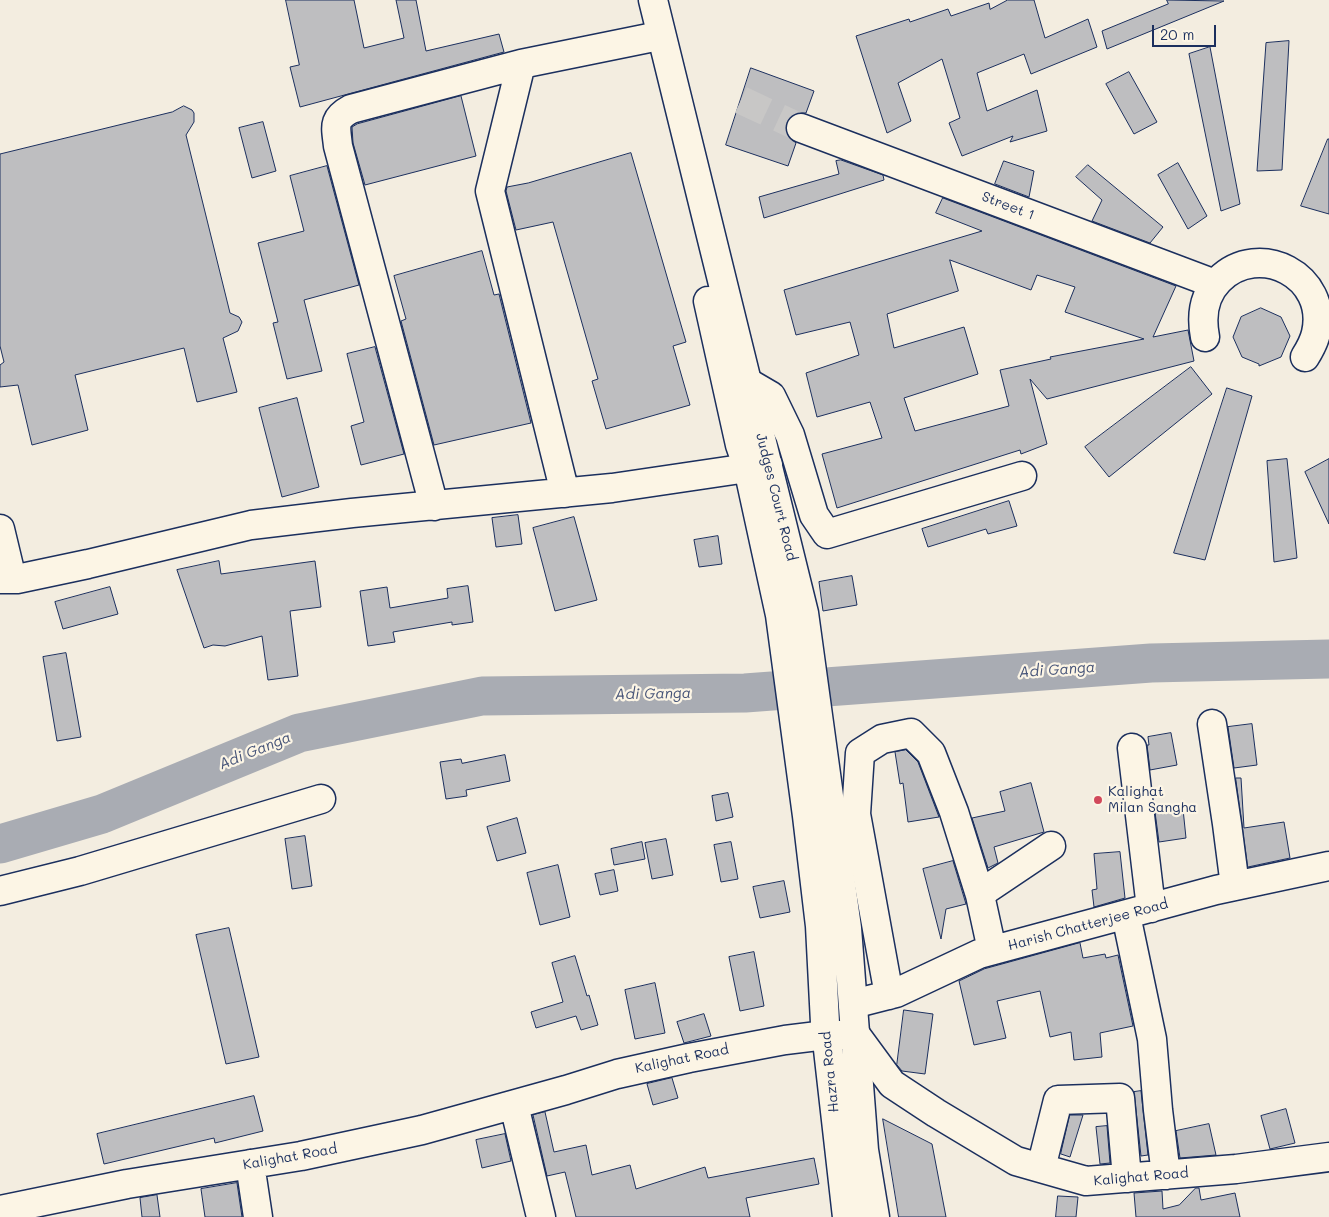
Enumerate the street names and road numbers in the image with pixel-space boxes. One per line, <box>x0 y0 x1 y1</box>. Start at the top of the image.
street label: Street 1 <box>979 188 1037 224</box>
street label: Judges Court Road <box>752 432 800 562</box>
street label: Harish Chatterjee Road <box>1006 896 1170 954</box>
street label: Hazra Road <box>817 1031 843 1113</box>
street label: Kalighat Road <box>634 1041 730 1077</box>
street label: Kalighat Road <box>242 1140 338 1174</box>
street label: Kalighat Road <box>1093 1164 1189 1190</box>

